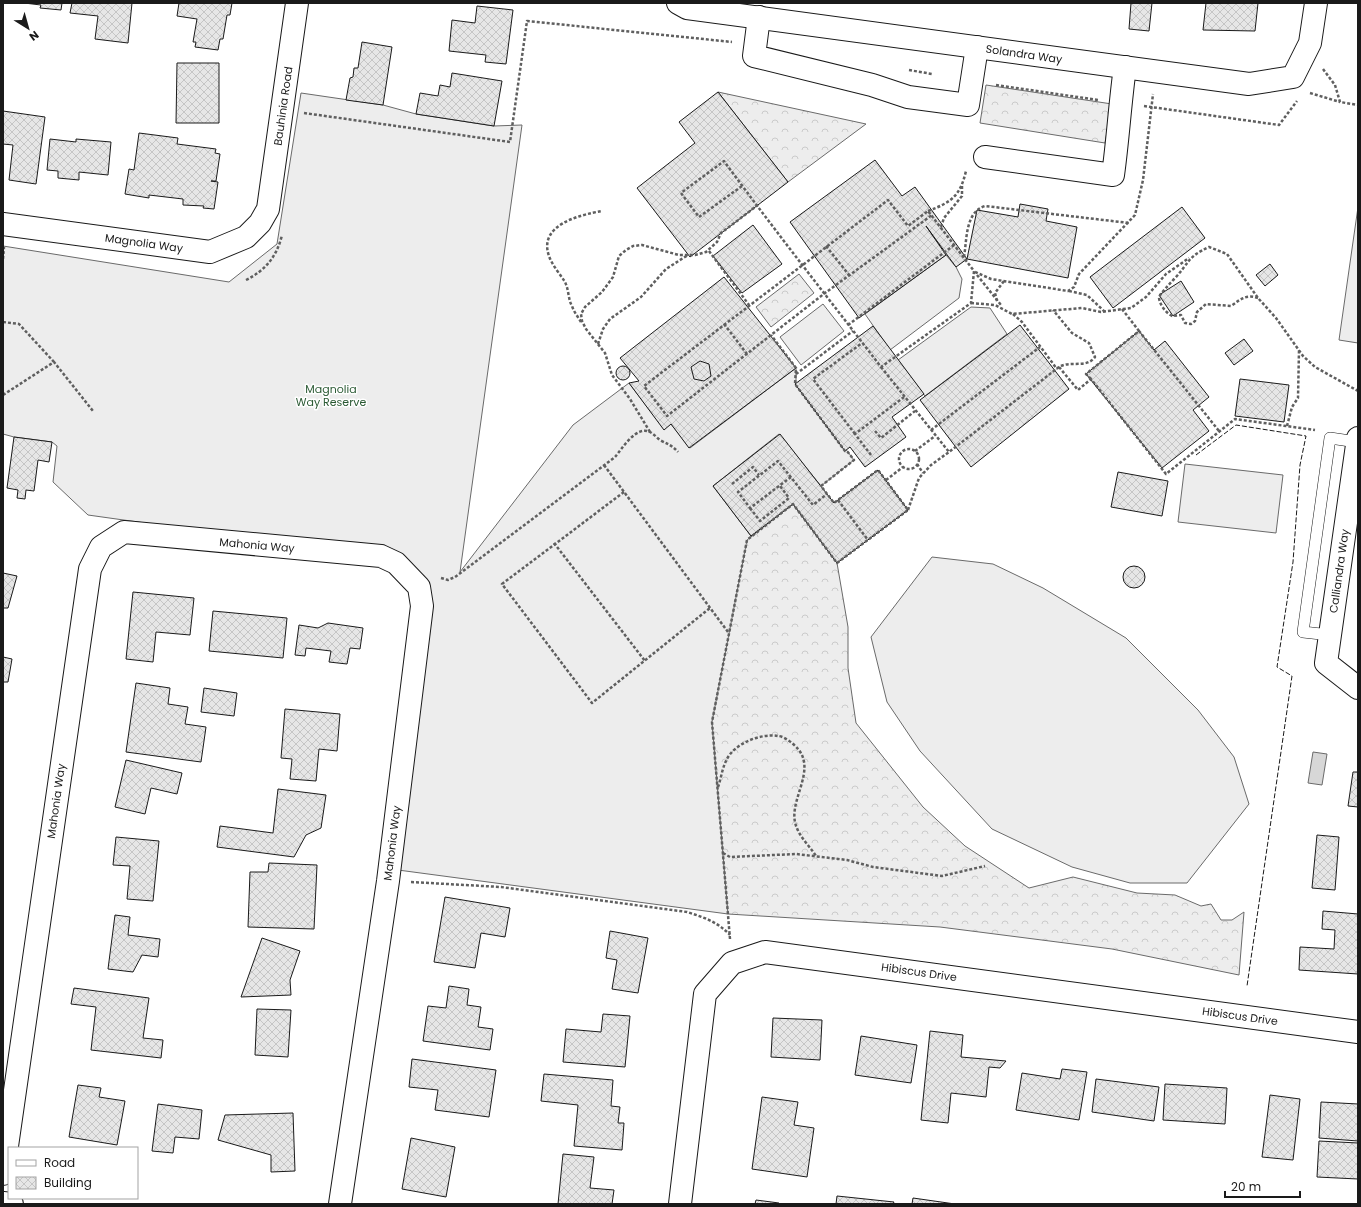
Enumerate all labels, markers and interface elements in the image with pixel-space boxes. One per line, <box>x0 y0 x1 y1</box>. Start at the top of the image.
north arrow <box>8 8 48 48</box>
text: N <box>26 27 42 45</box>
street label: Solandra Way <box>985 41 1064 67</box>
street label: Bauhinia Road <box>270 65 296 147</box>
street label: Magnolia Way <box>104 230 185 257</box>
park label: Magnolia Way Reserve <box>296 381 366 410</box>
street label: Calliandra Way <box>1325 527 1353 614</box>
street label: Mahonia Way <box>219 534 296 556</box>
street label: Mahonia Way <box>43 762 69 839</box>
street label: Mahonia Way <box>379 804 405 881</box>
street label: Hibiscus Drive <box>880 959 958 985</box>
street label: Hibiscus Drive <box>1201 1003 1279 1029</box>
legend <box>8 1147 138 1199</box>
text: Road <box>44 1154 75 1171</box>
scale bar <box>1225 1173 1300 1199</box>
text: Building <box>44 1174 92 1191</box>
text: 20 m <box>1231 1178 1261 1195</box>

